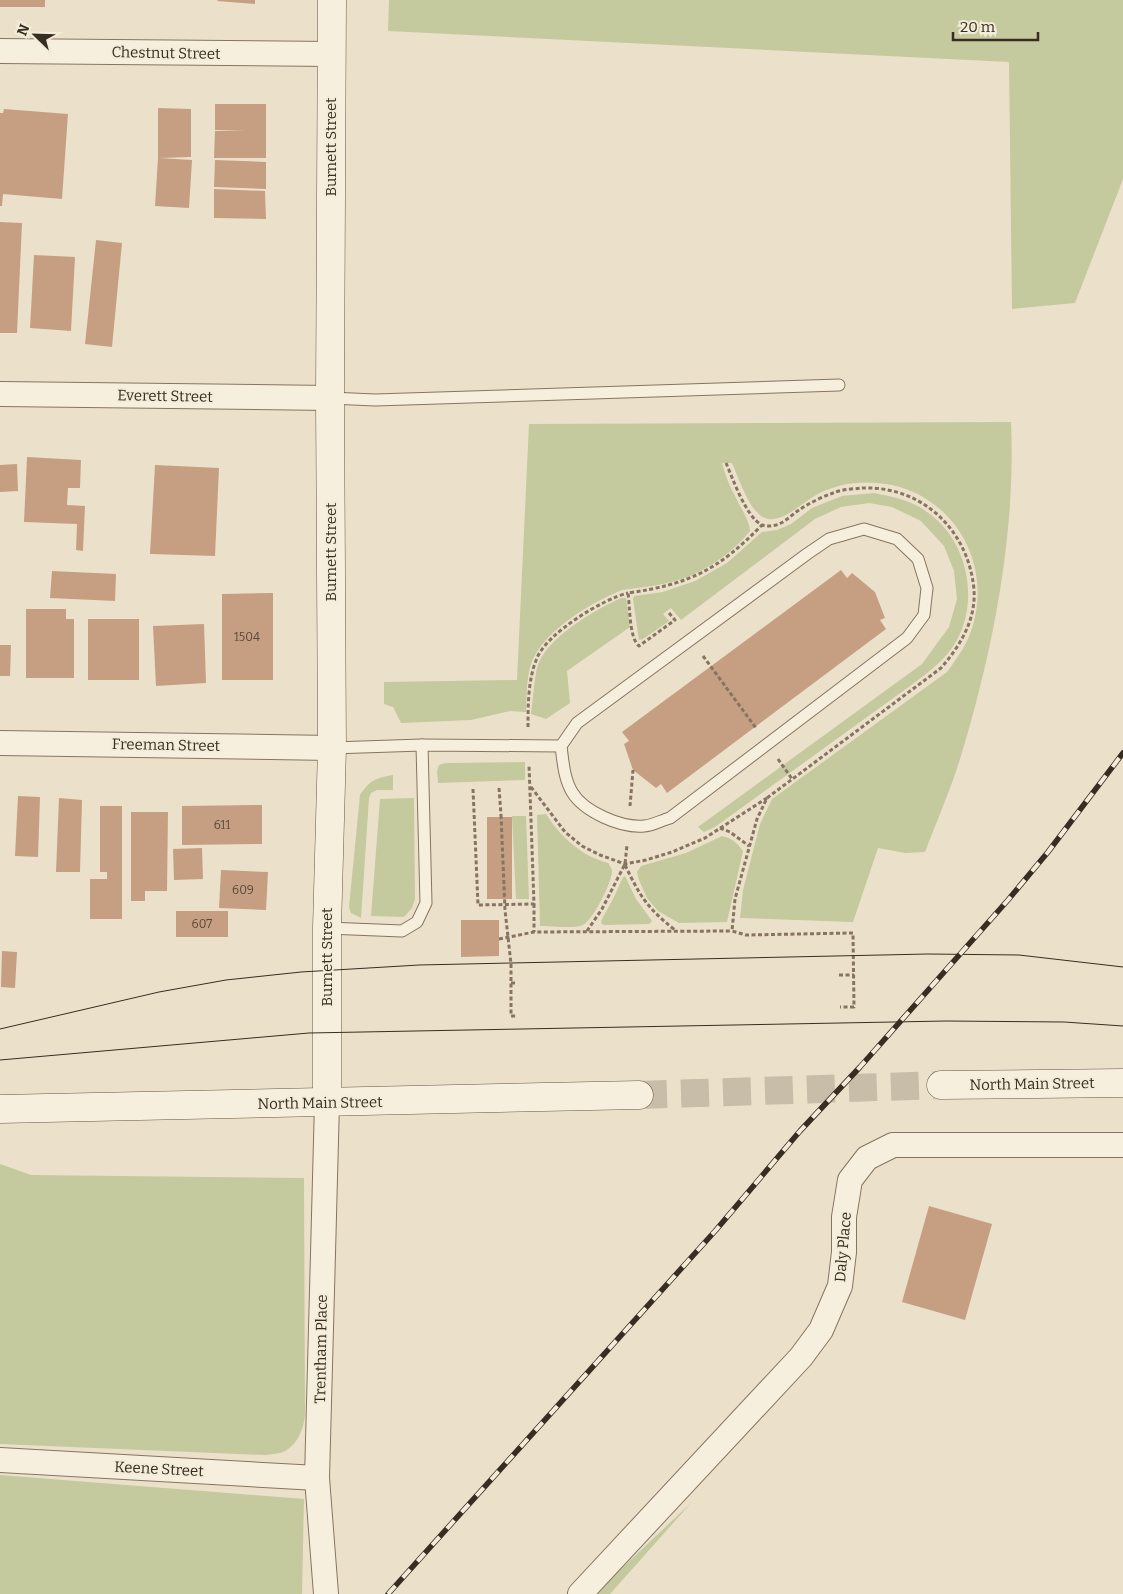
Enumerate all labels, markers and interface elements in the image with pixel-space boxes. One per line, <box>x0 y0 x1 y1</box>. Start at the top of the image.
north arrow <box>10 10 60 60</box>
scale bar <box>953 10 1038 42</box>
text: 20 m <box>960 18 996 36</box>
text: N <box>14 22 34 38</box>
street label: Chestnut Street <box>111 43 221 63</box>
street label: Burnett Street <box>322 97 340 197</box>
street label: Everett Street <box>117 386 213 406</box>
street label: Burnett Street <box>322 502 340 602</box>
house number: 1504 <box>234 630 260 644</box>
street label: Freeman Street <box>112 735 221 755</box>
house number: 611 <box>214 818 230 832</box>
house number: 609 <box>232 883 254 897</box>
street label: Burnett Street <box>318 907 336 1007</box>
house number: 607 <box>192 917 212 931</box>
street label: North Main Street <box>969 1074 1095 1094</box>
street label: North Main Street <box>257 1093 383 1113</box>
street label: Daly Place <box>831 1211 855 1283</box>
street label: Trentham Place <box>311 1294 331 1404</box>
street label: Keene Street <box>114 1458 205 1480</box>

